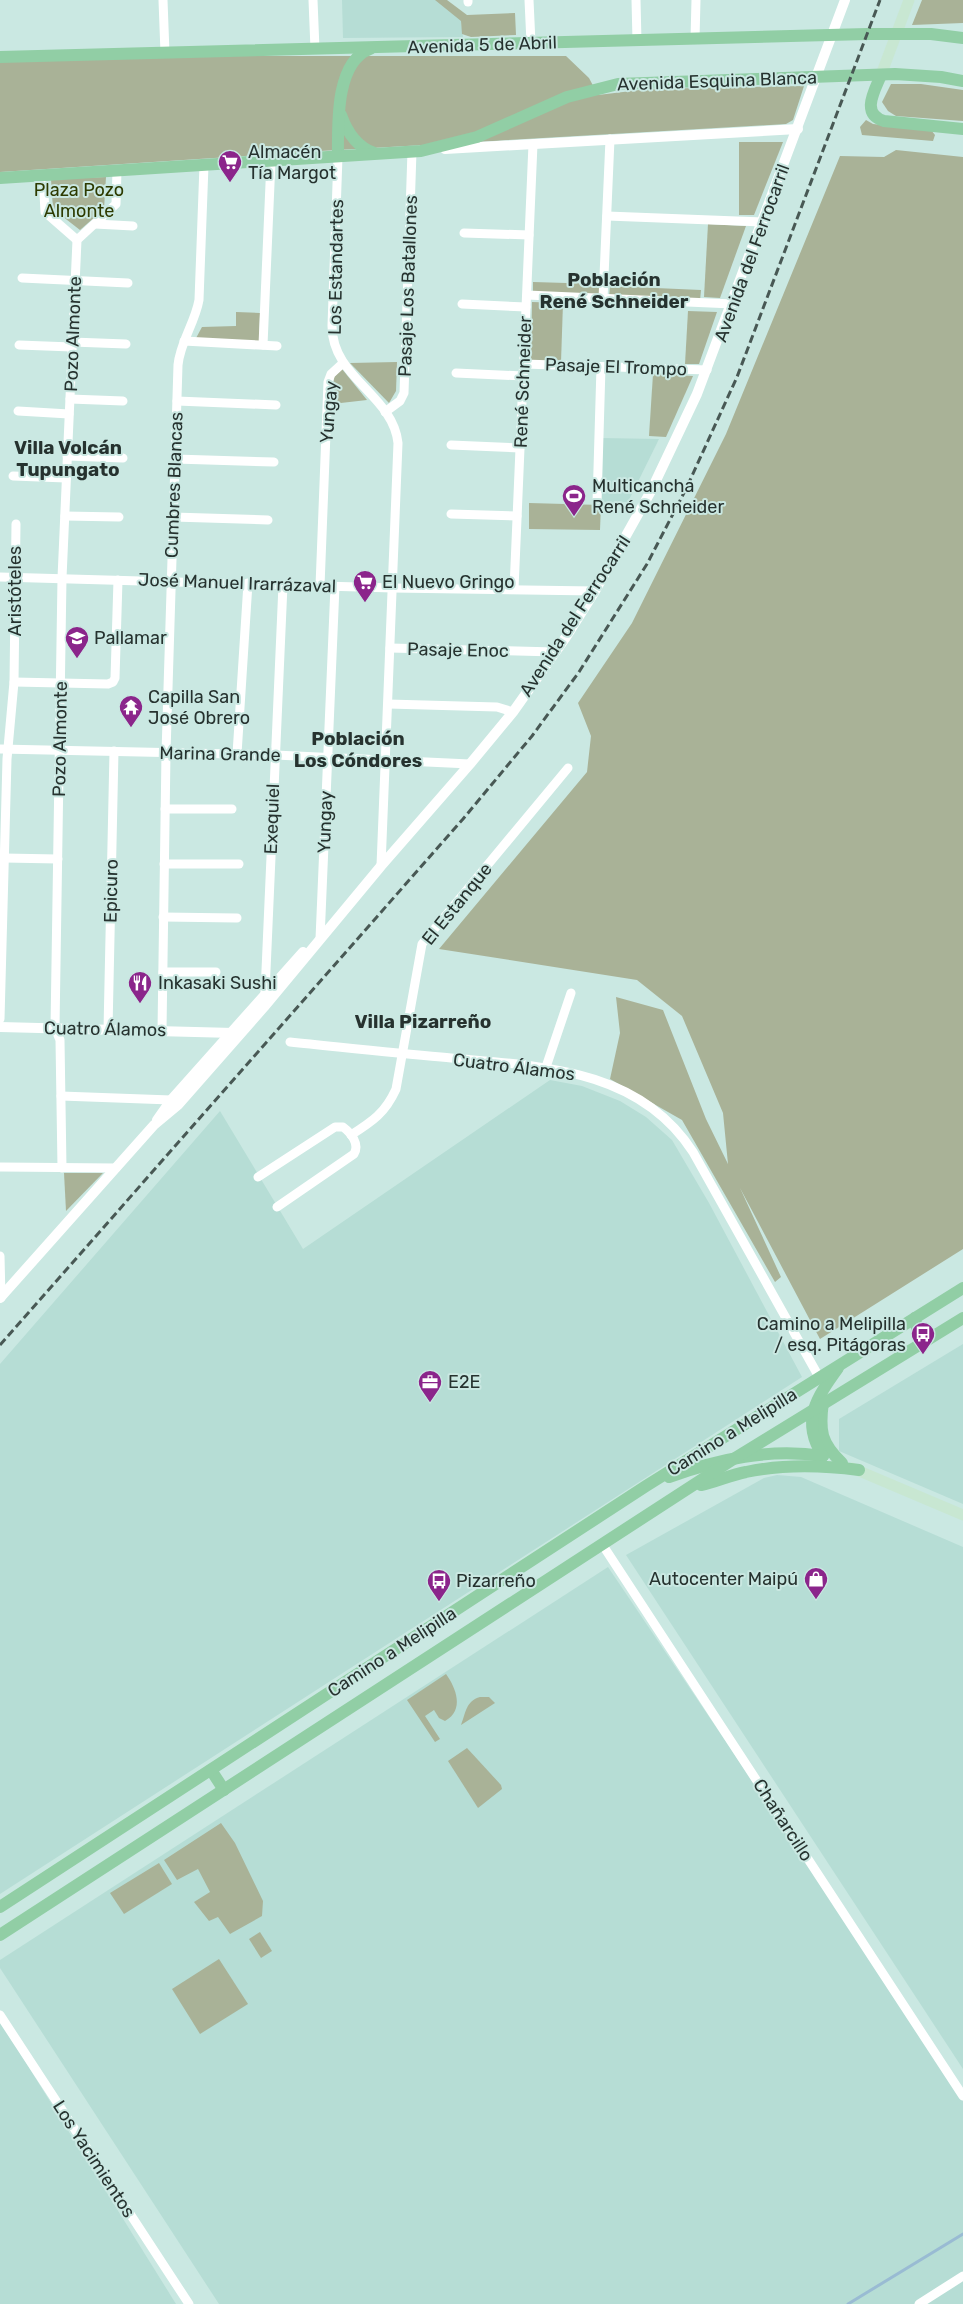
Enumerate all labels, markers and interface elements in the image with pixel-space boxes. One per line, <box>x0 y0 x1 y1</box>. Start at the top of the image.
street label: Avenida 5 de Abril <box>407 31 557 59</box>
street label: Avenida Esquina Blanca <box>617 67 817 95</box>
place label: Almacén Tía Margot <box>248 141 336 184</box>
supermarket icon: Almacén Tía Margot <box>217 149 243 183</box>
street label: Avenida del Ferrocarril <box>710 161 794 345</box>
park label: Plaza Pozo Almonte <box>34 179 124 222</box>
street label: Pasaje Los Batallones <box>394 195 422 377</box>
street label: Los Estandartes <box>324 199 348 335</box>
district label: Población René Schneider <box>540 268 689 313</box>
street label: Pozo Almonte <box>60 276 86 392</box>
street label: René Schneider <box>510 315 536 448</box>
street label: Pasaje El Trompo <box>545 354 687 380</box>
street label: Yungay <box>315 380 343 444</box>
street label: Cumbres Blancas <box>160 412 188 558</box>
district label: Villa Volcán Tupungato <box>14 436 122 481</box>
place label: Multicancha René Schneider <box>592 475 724 518</box>
sports icon: Multicancha René Schneider <box>561 483 587 517</box>
street label: Avenida del Ferrocarril <box>515 531 635 701</box>
street label: Aristóteles <box>4 546 26 636</box>
street label: José Manuel Irarrázaval <box>138 569 336 597</box>
supermarket icon: El Nuevo Gringo <box>352 569 378 603</box>
place label: El Nuevo Gringo <box>382 571 515 593</box>
school or university icon: Pallamar <box>64 625 90 659</box>
place label: Pallamar <box>94 627 167 649</box>
street label: Pasaje Enoc <box>407 638 509 662</box>
street label: Pozo Almonte <box>48 681 72 797</box>
place label: Capilla San José Obrero <box>148 686 250 729</box>
temple icon: Capilla San José Obrero <box>118 694 144 728</box>
district label: Población Los Cóndores <box>294 727 422 772</box>
street label: Marina Grande <box>159 742 281 766</box>
street label: Exequiel <box>260 783 284 855</box>
street label: Yungay <box>313 790 337 854</box>
street label: El Estanque <box>417 858 497 950</box>
street label: Epicuro <box>99 859 123 923</box>
restaurant icon: Inkasaki Sushi <box>127 970 153 1004</box>
place label: Inkasaki Sushi <box>158 972 277 994</box>
district label: Villa Pizarreño <box>355 1010 491 1033</box>
street label: Cuatro Álamos <box>44 1017 166 1041</box>
street label: Cuatro Álamos <box>452 1049 576 1085</box>
place label: Camino a Melipilla / esq. Pitágoras <box>757 1313 906 1356</box>
bus stop icon: Camino a Melipilla / esq. Pitágoras <box>910 1321 936 1355</box>
office icon: E2E <box>417 1369 443 1403</box>
place label: E2E <box>448 1371 480 1393</box>
street label: Camino a Melipilla <box>663 1383 801 1481</box>
shop icon: Autocenter Maipú <box>803 1566 829 1600</box>
bus stop icon: Pizarreño <box>426 1568 452 1602</box>
place label: Autocenter Maipú <box>649 1568 798 1590</box>
place label: Pizarreño <box>456 1570 536 1592</box>
street label: Camino a Melipilla <box>323 1602 461 1702</box>
street label: Chañarcillo <box>748 1775 818 1865</box>
street label: Los Yacimientos <box>48 2096 140 2222</box>

